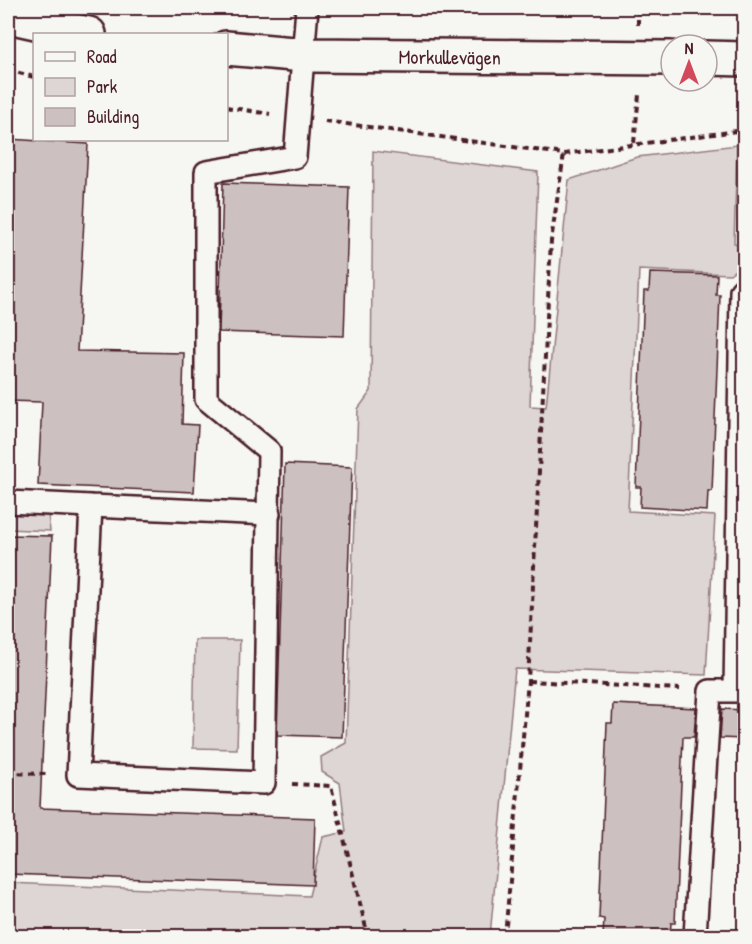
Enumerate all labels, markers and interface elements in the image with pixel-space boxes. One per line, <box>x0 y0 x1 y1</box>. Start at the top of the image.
legend <box>33 33 228 141</box>
north arrow <box>659 33 719 93</box>
text: N <box>685 37 694 59</box>
street label: Morkullevägen <box>398 42 501 70</box>
text: Road <box>87 44 117 69</box>
text: Park <box>87 74 118 99</box>
text: Building <box>87 104 139 129</box>

